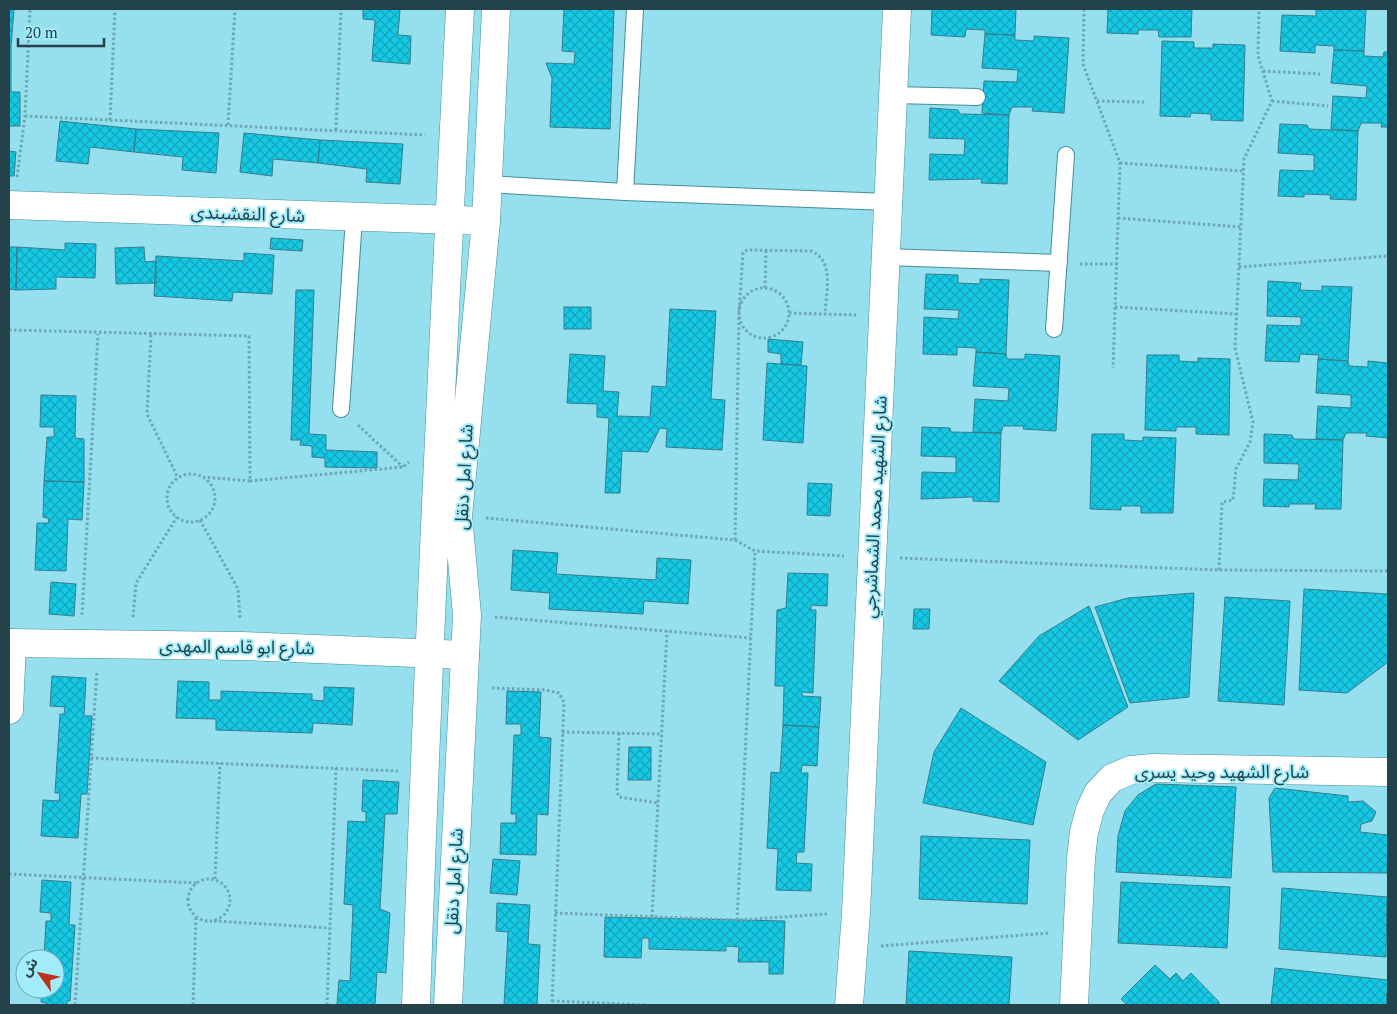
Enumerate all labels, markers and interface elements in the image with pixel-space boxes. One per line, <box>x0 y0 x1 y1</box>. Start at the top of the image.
scale bar <box>18 15 104 47</box>
text: 20 m <box>25 22 58 42</box>
street label: شارع النقشبندى <box>190 199 306 230</box>
street label: شارع الشهيد محمد الشماشرجي <box>856 395 895 619</box>
street label: شارع امل دنقل <box>448 423 481 531</box>
street label: شارع ابو قاسم المهدى <box>159 633 315 662</box>
street label: شارع الشهيد وحيد يسرى <box>1135 759 1309 786</box>
street label: شارع امل دنقل <box>438 827 471 935</box>
north arrow <box>15 949 65 999</box>
text: ش <box>15 953 42 980</box>

